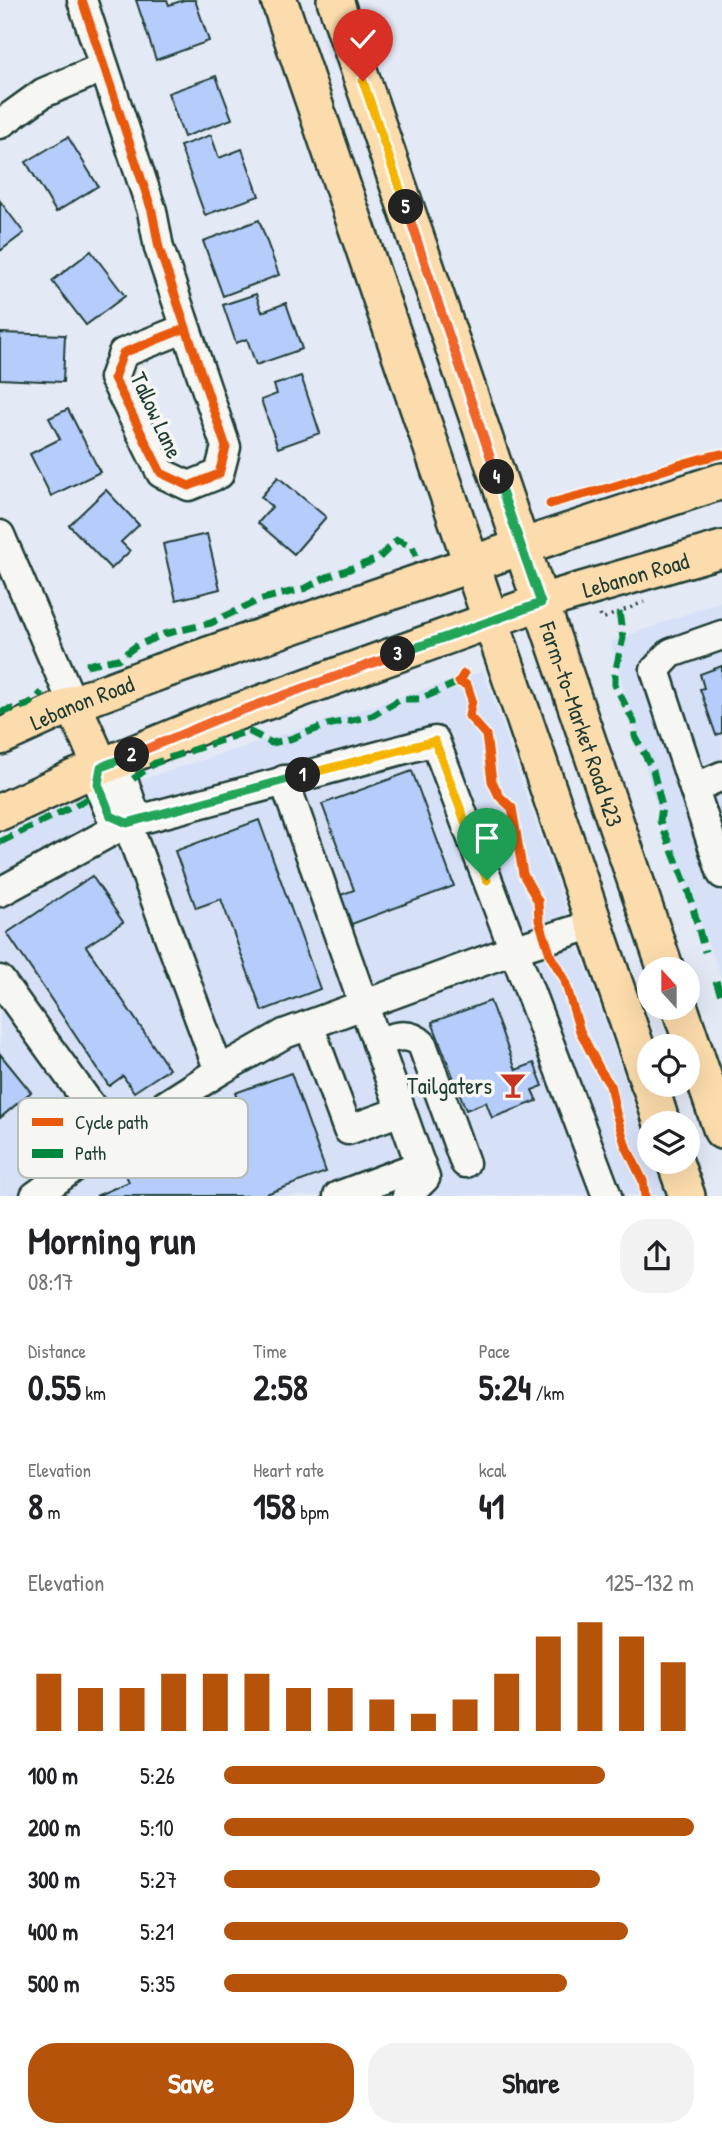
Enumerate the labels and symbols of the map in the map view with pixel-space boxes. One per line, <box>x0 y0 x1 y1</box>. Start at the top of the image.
pin <box>333 9 393 81</box>
pin: 5 <box>388 190 424 224</box>
street label: Tallow Lane <box>124 367 190 463</box>
pin: 4 <box>480 460 514 494</box>
street label: Lebanon Road <box>579 544 692 605</box>
street label: Farm-to-Market Road 423 <box>532 617 631 830</box>
pin: 3 <box>380 636 416 672</box>
street label: Lebanon Road <box>25 667 138 737</box>
pin: 2 <box>114 738 150 772</box>
pin: 1 <box>286 758 320 792</box>
pin <box>457 808 517 880</box>
north arrow <box>637 957 700 1020</box>
place label: Tailgaters <box>407 1070 492 1101</box>
bar icon: Tailgaters <box>498 1070 528 1100</box>
legend <box>18 1098 248 1178</box>
text: Cycle path <box>75 1109 148 1135</box>
text: Path <box>75 1140 106 1166</box>

